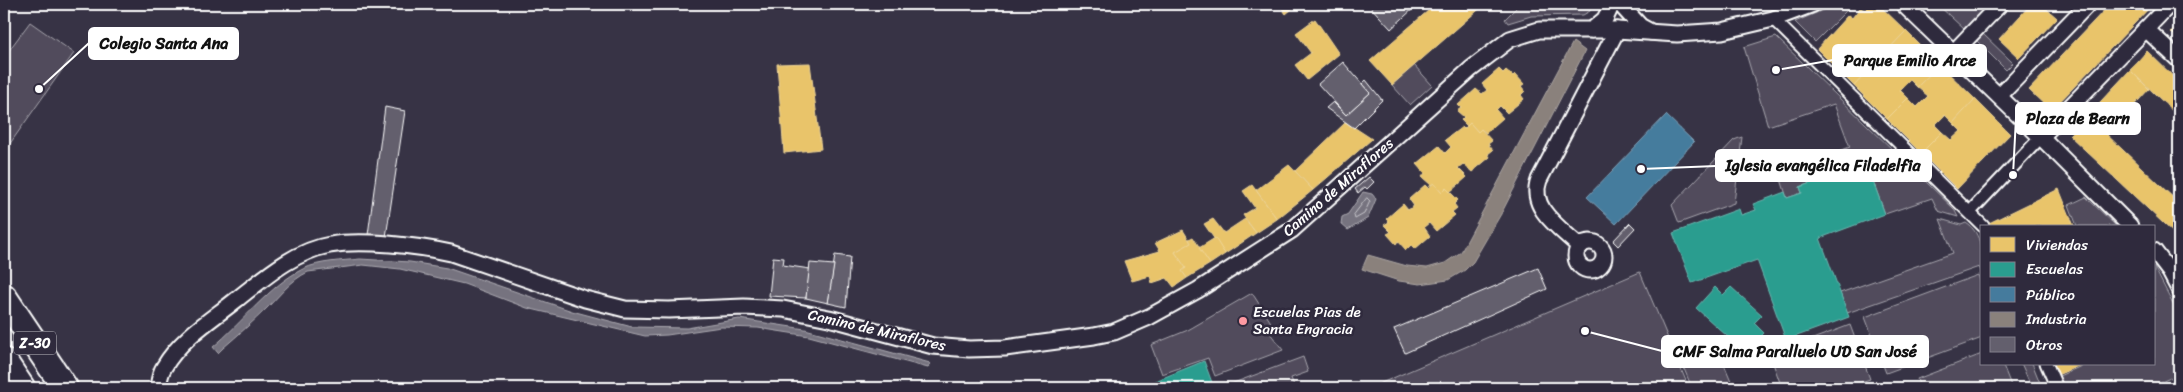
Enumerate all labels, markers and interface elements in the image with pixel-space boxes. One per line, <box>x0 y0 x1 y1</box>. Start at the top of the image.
callout: Colegio Santa Ana <box>89 28 238 59</box>
text: Colegio Santa Ana <box>99 29 228 58</box>
callout: Parque Emilio Arce <box>1833 45 1986 76</box>
text: Parque Emilio Arce <box>1844 46 1977 75</box>
callout: Plaza de Bearn <box>2016 103 2140 134</box>
text: Plaza de Bearn <box>2026 104 2130 133</box>
street label: Camino de Miraflores <box>1276 131 1400 243</box>
callout: Iglesia evangélica Filadelfia <box>1716 150 1931 181</box>
text: Iglesia evangélica Filadelfia <box>1725 151 1921 180</box>
legend <box>1980 225 2156 364</box>
text: Viviendas <box>2026 232 2088 258</box>
text: Escuelas <box>2026 256 2083 282</box>
text: Público <box>2026 282 2075 308</box>
place label: Escuelas Pias de Santa Engracia <box>1253 299 1361 342</box>
street label: Camino de Miraflores <box>806 302 949 359</box>
text: Industria <box>2025 306 2087 332</box>
marker: Escuelas Pias de Santa Engracia <box>1237 315 1249 327</box>
road number: Z-30 <box>14 332 56 354</box>
text: Otros <box>2026 332 2063 358</box>
callout: CMF Salma Paralluelo UD San José <box>1662 336 1928 367</box>
text: CMF Salma Paralluelo UD San José <box>1672 337 1918 366</box>

